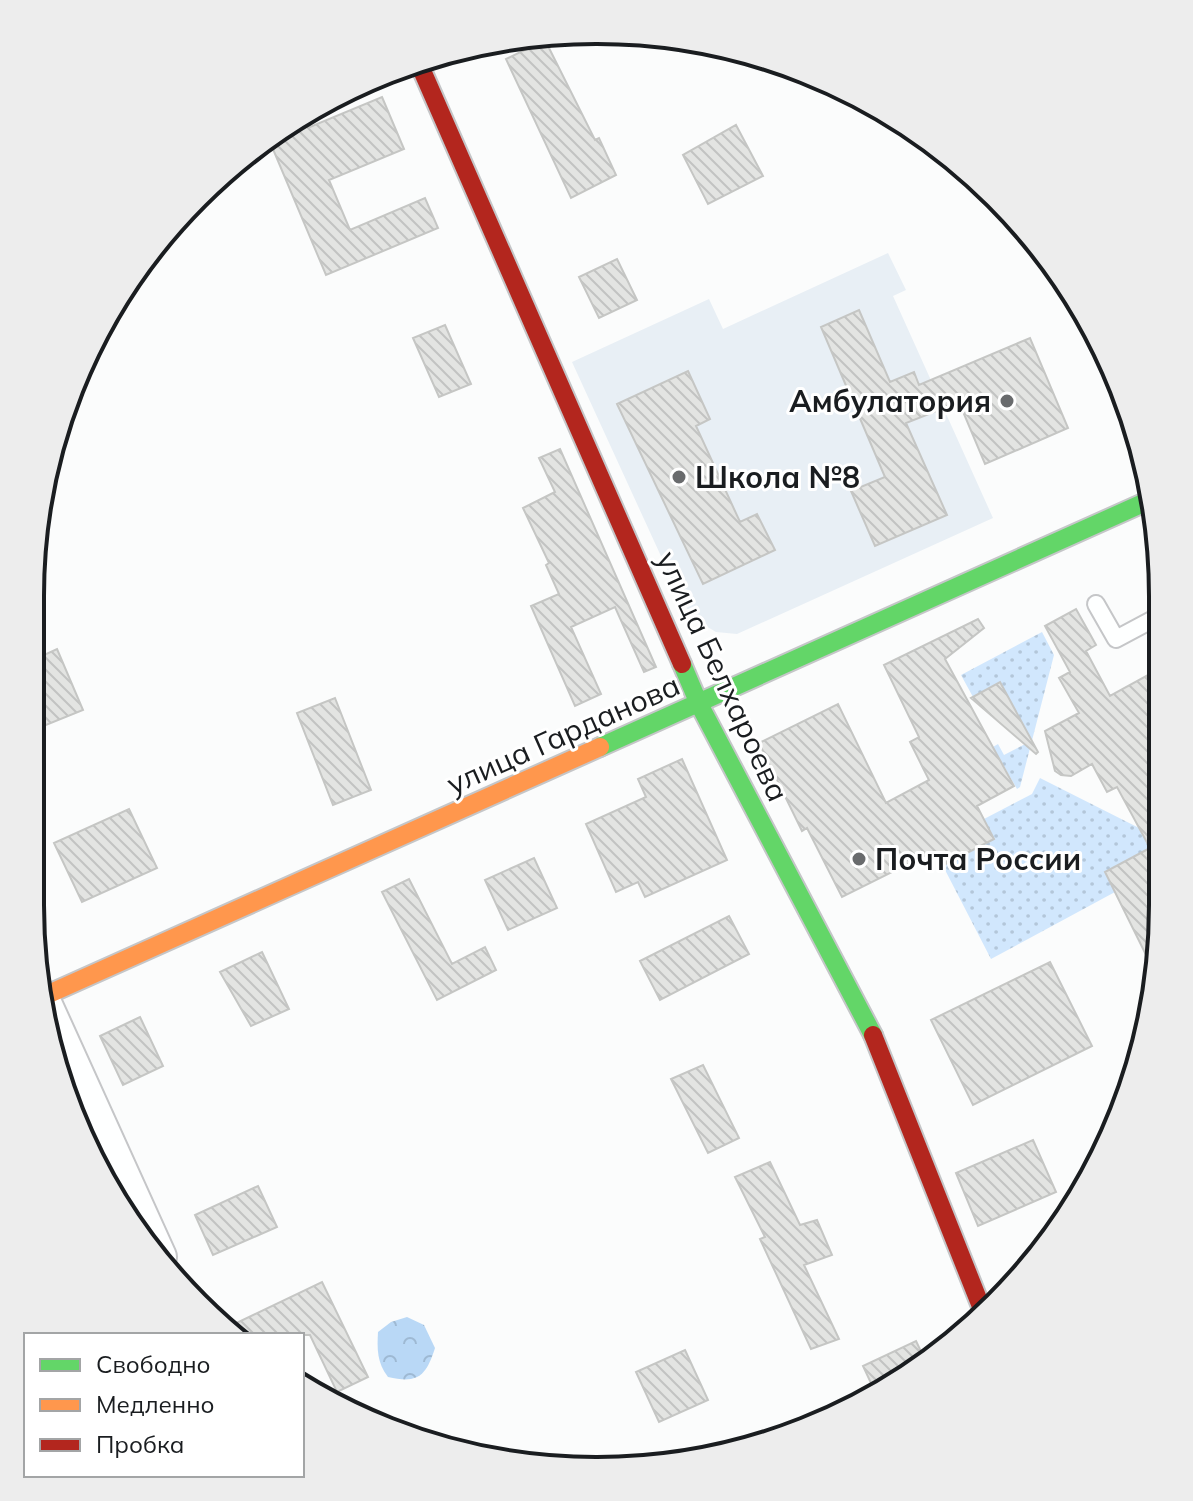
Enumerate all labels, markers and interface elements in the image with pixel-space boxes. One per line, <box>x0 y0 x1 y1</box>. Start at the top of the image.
place label: Амбулатория <box>789 382 991 420</box>
marker: Амбулатория <box>998 392 1016 410</box>
place label: Школа №8 <box>695 458 860 496</box>
marker: Школа №8 <box>670 468 688 486</box>
street label: улица Белхароева <box>648 545 798 807</box>
street label: улица Гарданова <box>440 666 686 802</box>
place label: Почта России <box>875 840 1081 878</box>
marker: Почта России <box>850 850 868 868</box>
legend <box>24 1333 304 1477</box>
text: Свободно <box>96 1349 211 1379</box>
text: Медленно <box>96 1389 215 1419</box>
text: Пробка <box>96 1429 184 1459</box>

